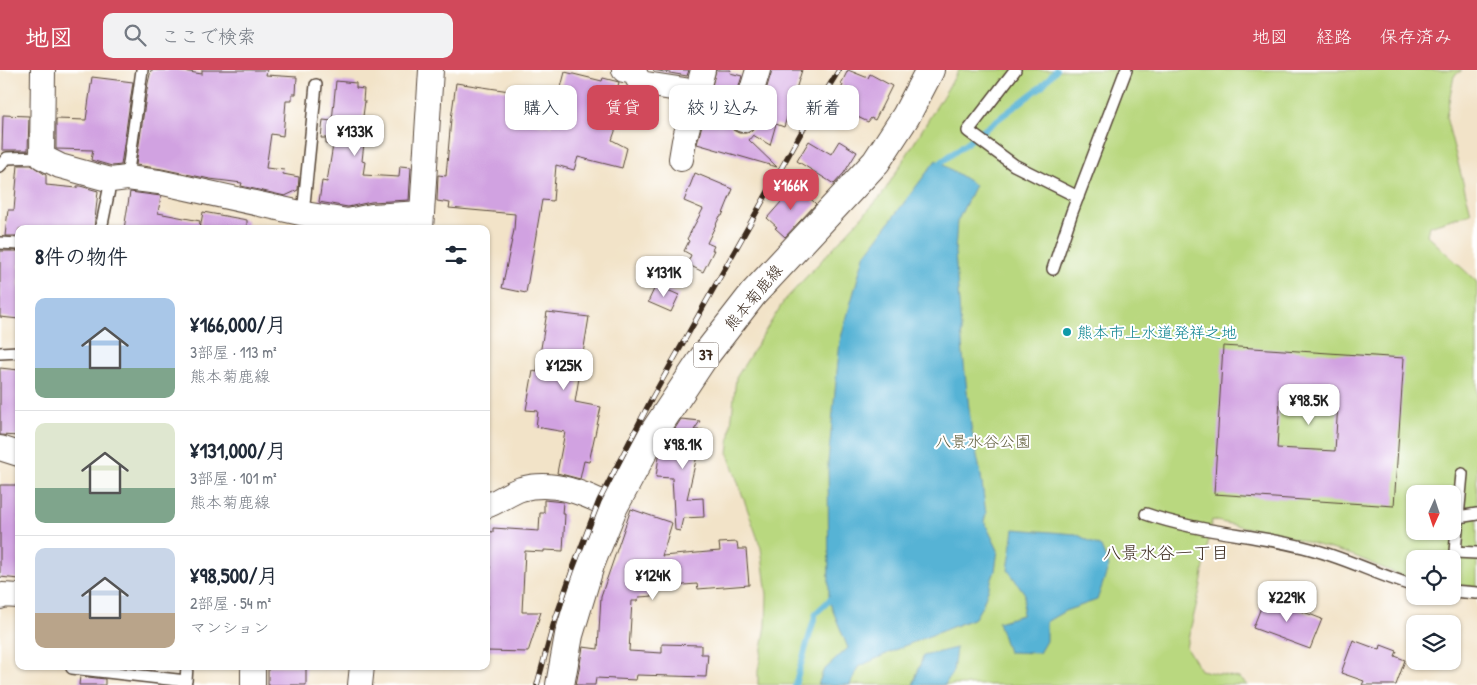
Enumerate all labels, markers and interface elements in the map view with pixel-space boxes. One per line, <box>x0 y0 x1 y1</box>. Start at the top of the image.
search box <box>103 13 453 58</box>
text: 地図 <box>25 21 73 53</box>
icon: search <box>121 21 149 49</box>
text: ここで検索 <box>161 23 256 49</box>
text: 地図 <box>1252 24 1288 49</box>
text: 経路 <box>1316 24 1352 49</box>
text: 保存済み <box>1380 24 1452 49</box>
chip: 購入 <box>505 85 577 130</box>
chip: 賃貸 <box>587 85 659 130</box>
chip: 絞り込み <box>669 85 777 130</box>
chip: 新着 <box>787 85 859 130</box>
pin: ¥133K <box>320 114 390 157</box>
text: ¥133K <box>337 120 373 142</box>
pin: ¥166K <box>756 168 826 211</box>
text: ¥166K <box>774 174 808 196</box>
icon: filters <box>442 241 470 269</box>
text: 8件の物件 <box>35 242 128 271</box>
pin: ¥131K <box>629 256 699 298</box>
street label: 熊本菊鹿線 <box>719 259 787 335</box>
text: ¥131K <box>647 261 681 283</box>
text: ¥166,000/月 <box>190 310 286 339</box>
icon: home <box>75 318 135 378</box>
place label: 熊本市上水道発祥之地 <box>1077 321 1237 343</box>
marker: 熊本市上水道発祥之地 <box>1061 326 1073 338</box>
text: 3部屋 · 113 m² <box>190 341 277 363</box>
road number: 37 <box>694 342 718 368</box>
pin: ¥125K <box>529 348 599 391</box>
text: ¥125K <box>546 354 582 376</box>
text: 熊本菊鹿線 <box>190 365 270 387</box>
pin: ¥98.5K <box>1268 384 1350 426</box>
text: ¥98.5K <box>1290 389 1328 411</box>
pin: ¥98.1K <box>642 428 724 470</box>
park label: 八景水谷公園 <box>935 430 1031 452</box>
text: ¥98.1K <box>664 433 702 455</box>
text: ¥131,000/月 <box>190 436 287 465</box>
icon: home <box>75 443 135 503</box>
text: 3部屋 · 101 m² <box>190 467 277 489</box>
north arrow <box>1406 485 1461 540</box>
map controls <box>1406 485 1461 670</box>
text: 熊本菊鹿線 <box>190 491 270 513</box>
district label: 八景水谷一丁目 <box>1103 540 1229 565</box>
button: locate <box>1406 550 1461 605</box>
pin: ¥124K <box>618 558 688 601</box>
text: ¥98,500/月 <box>190 561 278 590</box>
text: ¥124K <box>635 564 671 586</box>
icon: home <box>75 568 135 628</box>
pin: ¥229K <box>1252 580 1322 623</box>
text: ¥229K <box>1269 586 1305 608</box>
text: 2部屋 · 54 m² <box>190 592 271 614</box>
button: layers <box>1406 615 1461 670</box>
text: マンション <box>190 616 269 638</box>

